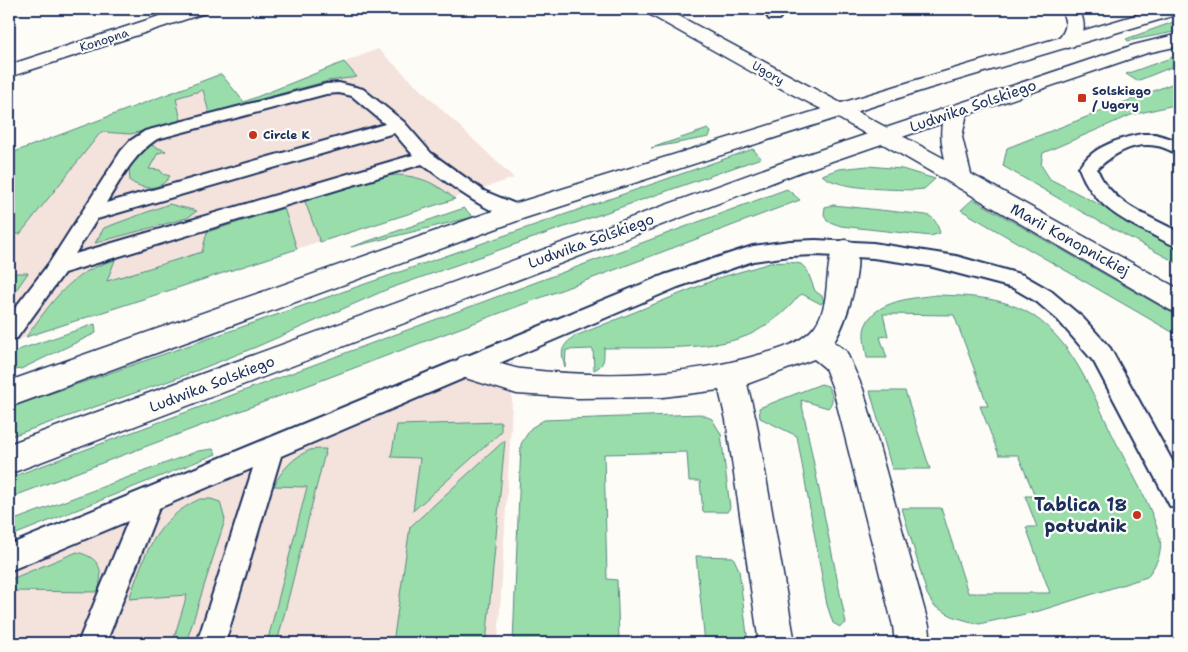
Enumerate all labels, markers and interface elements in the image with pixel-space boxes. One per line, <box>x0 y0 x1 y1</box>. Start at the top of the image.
street label: Konopna <box>77 24 131 55</box>
street label: Ugory <box>749 57 787 89</box>
street label: Ludwika Solskiego <box>907 75 1039 137</box>
place label: Solskiego / Ugory <box>1092 83 1151 113</box>
marker: Solskiego / Ugory <box>1076 92 1088 104</box>
place label: Circle K <box>263 127 311 143</box>
marker: Circle K <box>247 129 259 141</box>
street label: Marii Konopnickiej <box>1007 199 1133 281</box>
street label: Ludwika Solskiego <box>525 209 657 273</box>
street label: Ludwika Solskiego <box>146 351 278 417</box>
place label: Tablica 18 południk <box>1034 493 1127 538</box>
marker: Tablica 18 południk <box>1131 509 1143 521</box>

